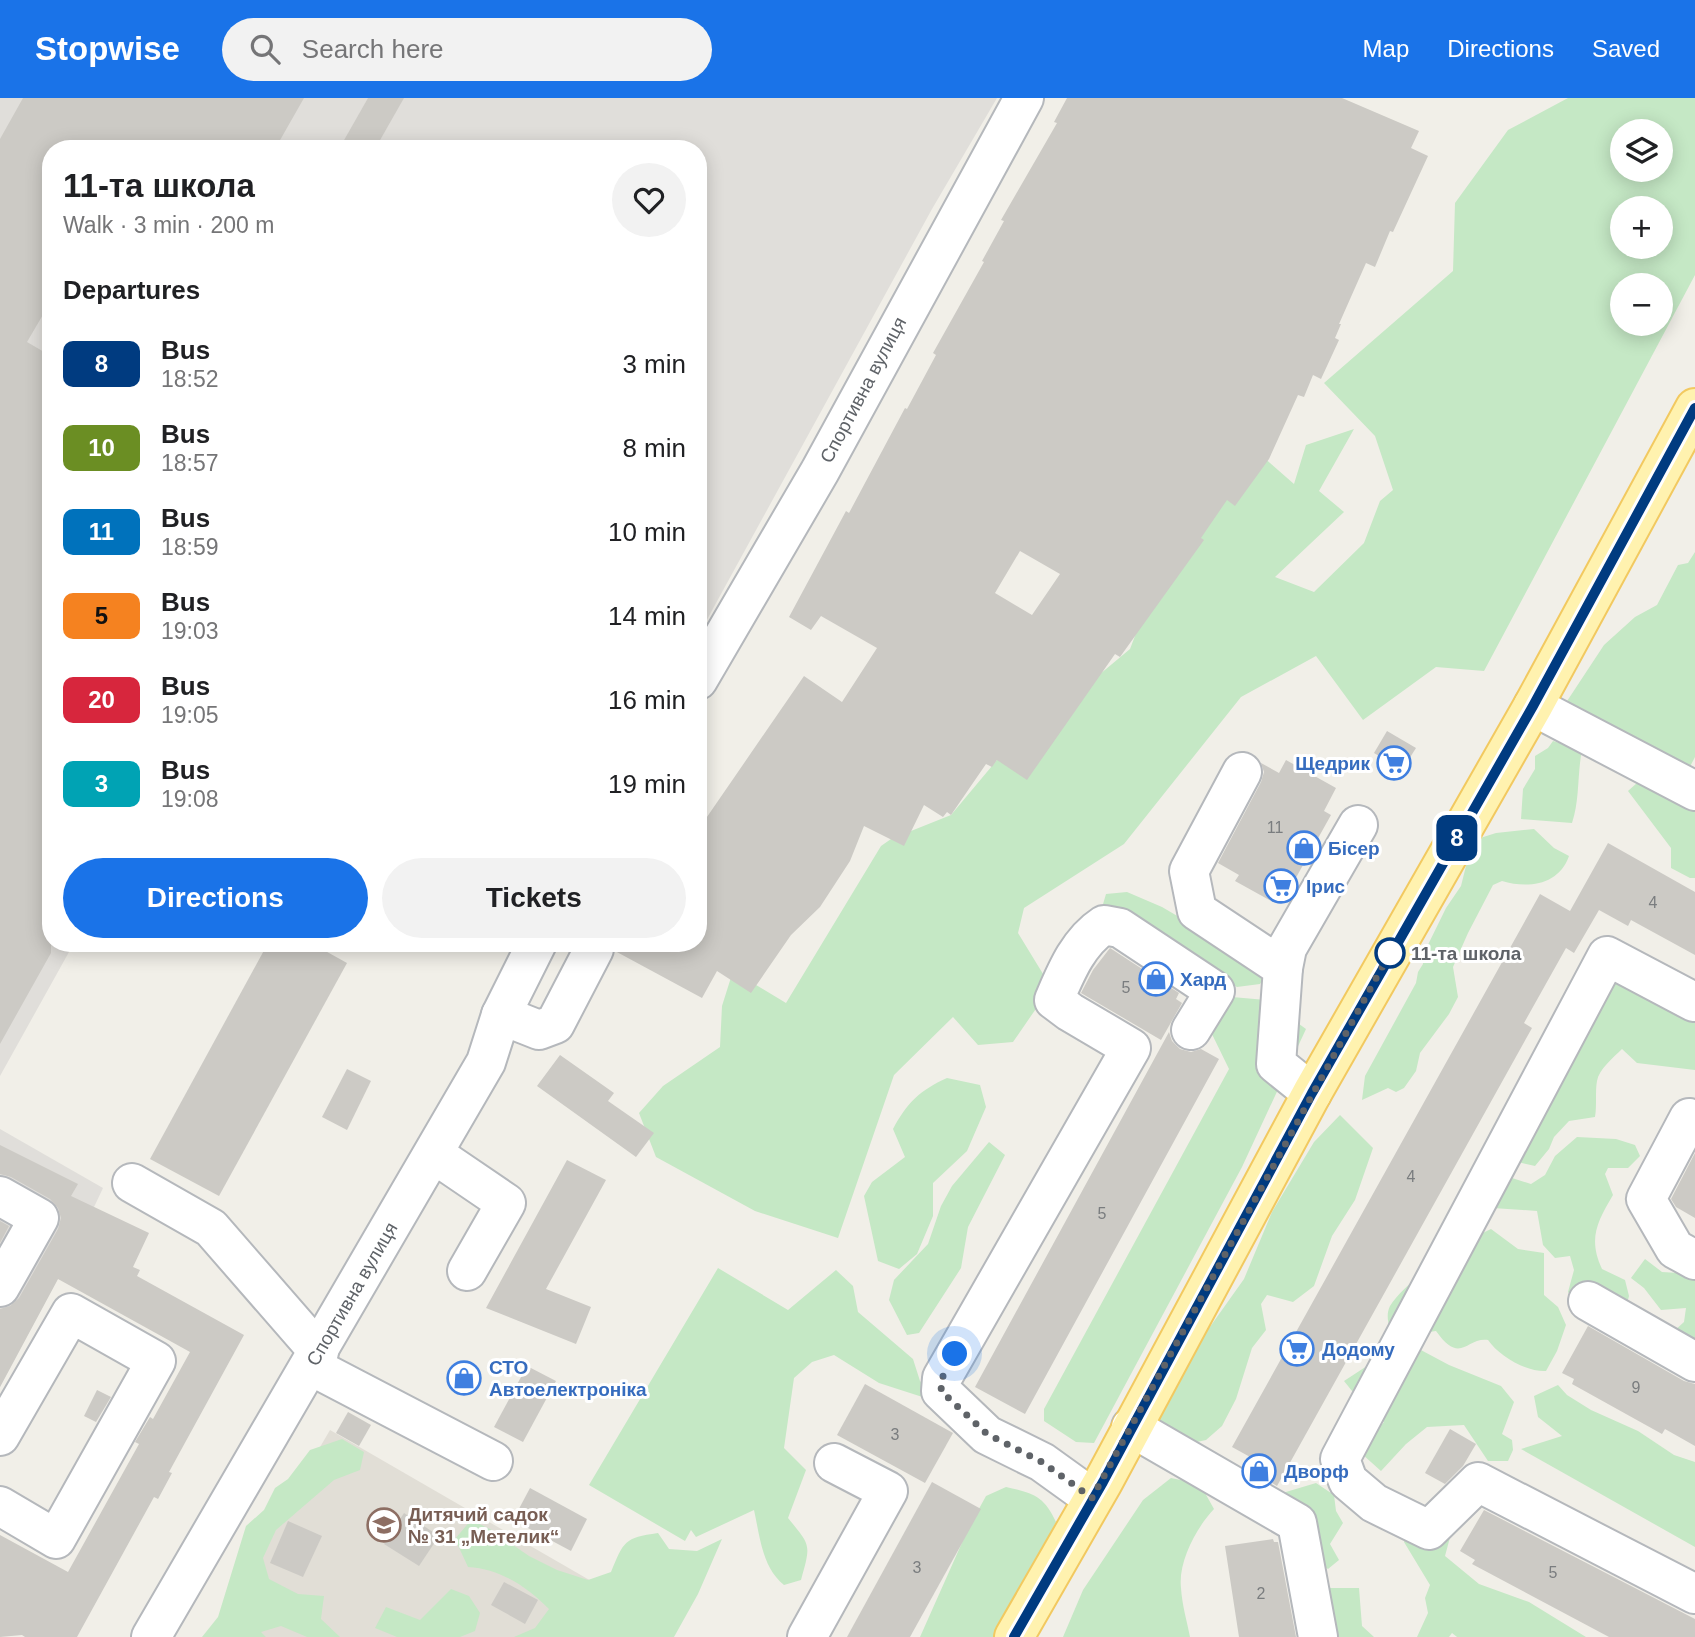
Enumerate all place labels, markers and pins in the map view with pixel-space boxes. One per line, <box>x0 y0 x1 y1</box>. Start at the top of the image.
supermarket icon: Щедрик <box>1375 744 1413 782</box>
place label: Щедрик <box>1295 753 1370 774</box>
shop icon: Бісер <box>1285 829 1323 867</box>
place label: Бісер <box>1328 838 1380 859</box>
supermarket icon: Ірис <box>1262 867 1300 905</box>
place label: Ірис <box>1306 876 1346 897</box>
marker: 11-та школа <box>1375 938 1405 968</box>
place label: 11-та школа <box>1411 943 1522 964</box>
shop icon: Хард <box>1137 960 1175 998</box>
place label: Хард <box>1180 969 1226 990</box>
supermarket icon: Додому <box>1278 1330 1316 1368</box>
place label: Додому <box>1322 1339 1395 1360</box>
place label: СТО Автоелектроніка <box>489 1357 647 1400</box>
shop icon: СТО Автоелектроніка <box>445 1359 483 1397</box>
shop icon: Дворф <box>1240 1452 1278 1490</box>
place label: Дворф <box>1284 1461 1349 1482</box>
place label: Дитячий садок № 31 „Метелик“ <box>408 1504 559 1547</box>
school or university icon: Дитячий садок № 31 „Метелик“ <box>365 1506 403 1544</box>

